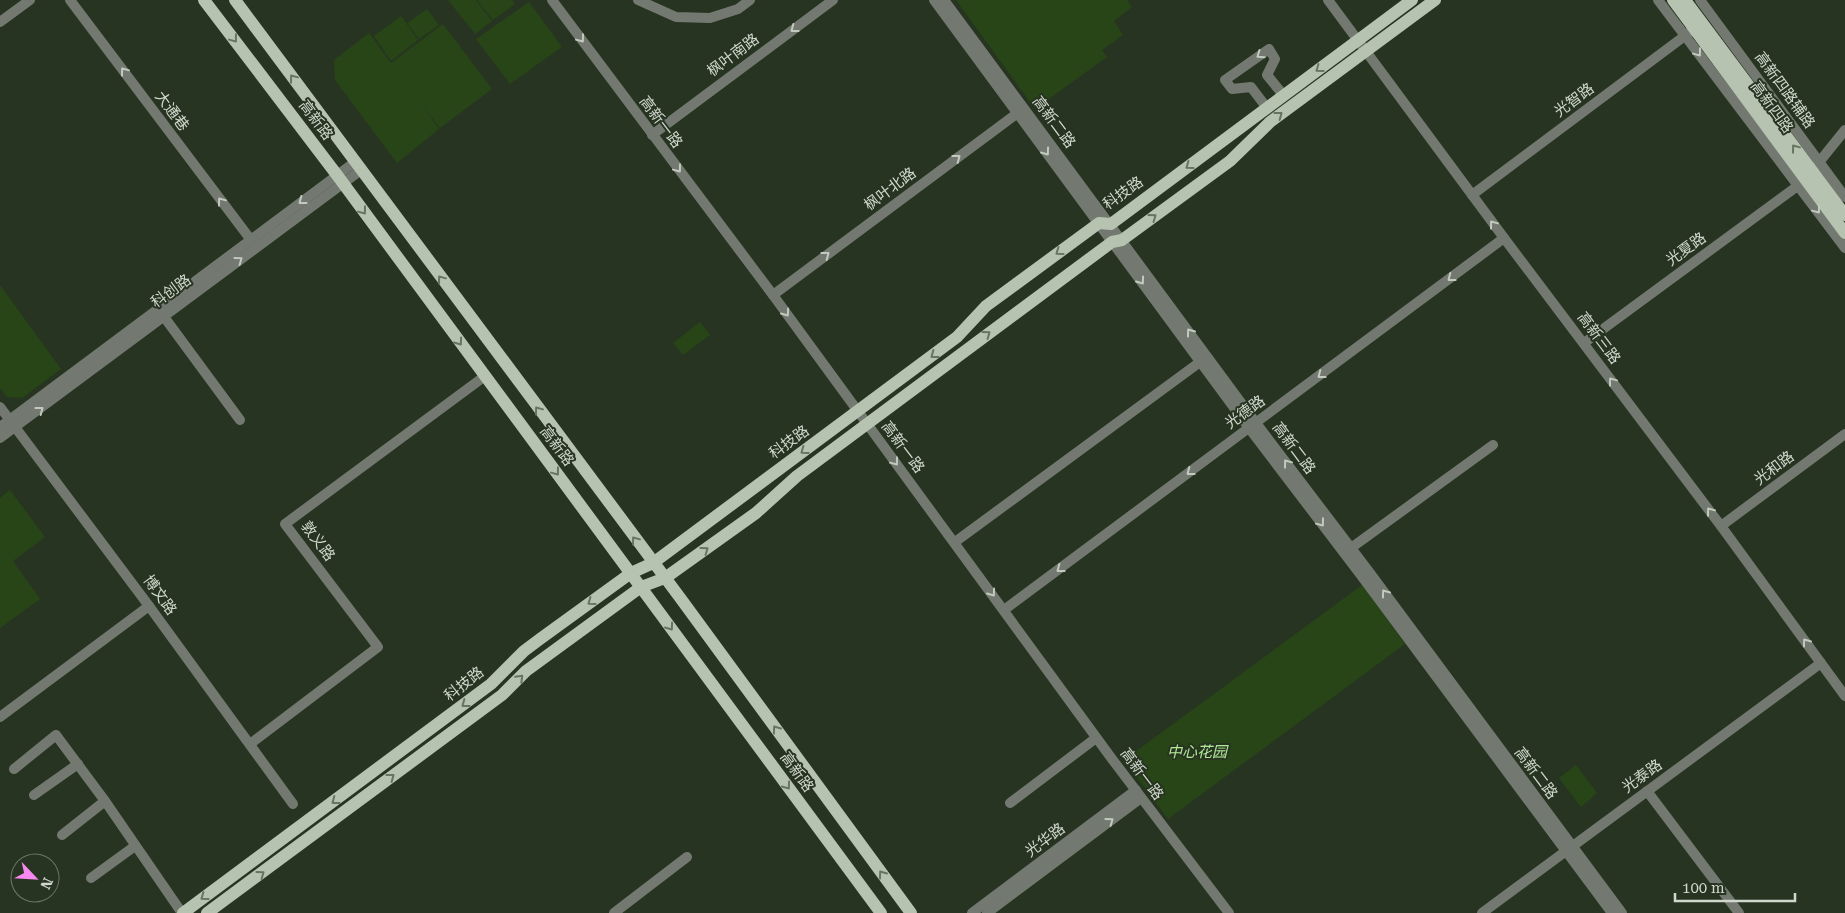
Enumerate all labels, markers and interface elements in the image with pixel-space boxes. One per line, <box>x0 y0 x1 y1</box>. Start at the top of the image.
one-way arrow <box>790 23 800 32</box>
street label: 枫叶南路 <box>704 30 762 80</box>
one-way arrow <box>228 33 237 43</box>
one-way arrow <box>575 33 584 43</box>
one-way arrow <box>1692 47 1700 56</box>
street label: 高新四路辅路 <box>1751 48 1819 132</box>
one-way arrow <box>1257 49 1266 58</box>
one-way arrow <box>1316 64 1325 72</box>
one-way arrow <box>121 68 129 77</box>
one-way arrow <box>290 74 299 84</box>
street label: 高新四路 <box>1747 77 1797 137</box>
street label: 光智路 <box>1551 79 1597 121</box>
street label: 大通巷 <box>151 88 193 134</box>
street label: 高新一路 <box>636 93 686 151</box>
street label: 高新二路 <box>1029 93 1079 151</box>
street label: 高新路 <box>295 97 337 143</box>
one-way arrow <box>1273 113 1282 121</box>
one-way arrow <box>1792 144 1801 154</box>
one-way arrow <box>1041 146 1049 155</box>
one-way arrow <box>951 156 960 164</box>
one-way arrow <box>1185 160 1195 169</box>
one-way arrow <box>672 163 681 173</box>
street label: 枫叶北路 <box>861 164 919 214</box>
street label: 科技路 <box>1099 173 1147 213</box>
one-way arrow <box>298 195 308 204</box>
one-way arrow <box>219 198 227 207</box>
one-way arrow <box>1811 204 1820 214</box>
one-way arrow <box>357 205 366 215</box>
one-way arrow <box>1147 214 1157 223</box>
one-way arrow <box>1490 220 1499 230</box>
street label: 光夏路 <box>1663 228 1709 270</box>
one-way arrow <box>1056 246 1065 254</box>
one-way arrow <box>820 252 830 261</box>
one-way arrow <box>233 257 242 265</box>
street label: 科创路 <box>148 270 194 312</box>
one-way arrow <box>1447 272 1457 281</box>
one-way arrow <box>1135 275 1144 285</box>
one-way arrow <box>439 276 447 285</box>
one-way arrow <box>780 307 789 317</box>
street label: 高新三路 <box>1574 309 1624 367</box>
one-way arrow <box>1187 328 1196 338</box>
one-way arrow <box>981 331 990 340</box>
one-way arrow <box>453 336 463 345</box>
one-way arrow <box>930 349 940 358</box>
one-way arrow <box>1317 369 1327 378</box>
one-way arrow <box>1610 378 1618 387</box>
street label: 光德路 <box>1222 391 1268 433</box>
one-way arrow <box>34 406 43 415</box>
one-way arrow <box>536 407 544 416</box>
street label: 高新一路 <box>878 418 928 476</box>
street label: 高新二路 <box>1269 419 1319 477</box>
street label: 科技路 <box>766 421 812 463</box>
street label: 高新路 <box>536 423 578 469</box>
one-way arrow <box>801 446 810 454</box>
street label: 光和路 <box>1751 447 1797 489</box>
one-way arrow <box>890 456 898 465</box>
one-way arrow <box>1284 460 1292 469</box>
one-way arrow <box>550 466 559 476</box>
one-way arrow <box>1187 466 1196 474</box>
one-way arrow <box>1707 507 1716 517</box>
street label: 敦义路 <box>297 518 339 564</box>
one-way arrow <box>1316 518 1325 527</box>
one-way arrow <box>633 537 641 546</box>
one-way arrow <box>699 547 709 556</box>
one-way arrow <box>1056 562 1065 572</box>
street label: 博文路 <box>139 572 181 618</box>
one-way arrow <box>986 587 994 596</box>
one-way arrow <box>1381 589 1391 598</box>
one-way arrow <box>587 596 597 605</box>
one-way arrow <box>664 621 673 631</box>
one-way arrow <box>1803 638 1812 648</box>
street label: 科技路 <box>441 663 487 705</box>
one-way arrow <box>514 674 523 683</box>
one-way arrow <box>462 698 471 706</box>
one-way arrow <box>773 726 781 735</box>
park label: 中心花园 <box>1167 743 1229 761</box>
street label: 高新二路 <box>1511 744 1561 802</box>
street label: 高新一路 <box>1117 745 1167 803</box>
street label: 高新路 <box>776 749 818 795</box>
street label: 光泰路 <box>1619 755 1665 797</box>
one-way arrow <box>386 774 395 783</box>
one-way arrow <box>781 780 790 790</box>
one-way arrow <box>331 795 341 804</box>
one-way arrow <box>1104 818 1114 827</box>
street label: 光华路 <box>1022 819 1068 861</box>
north arrow <box>10 853 60 903</box>
one-way arrow <box>879 870 888 880</box>
scale bar <box>1675 870 1795 902</box>
one-way arrow <box>255 871 264 879</box>
text: N <box>37 875 56 892</box>
text: 100 m <box>1682 879 1725 897</box>
one-way arrow <box>201 892 210 900</box>

